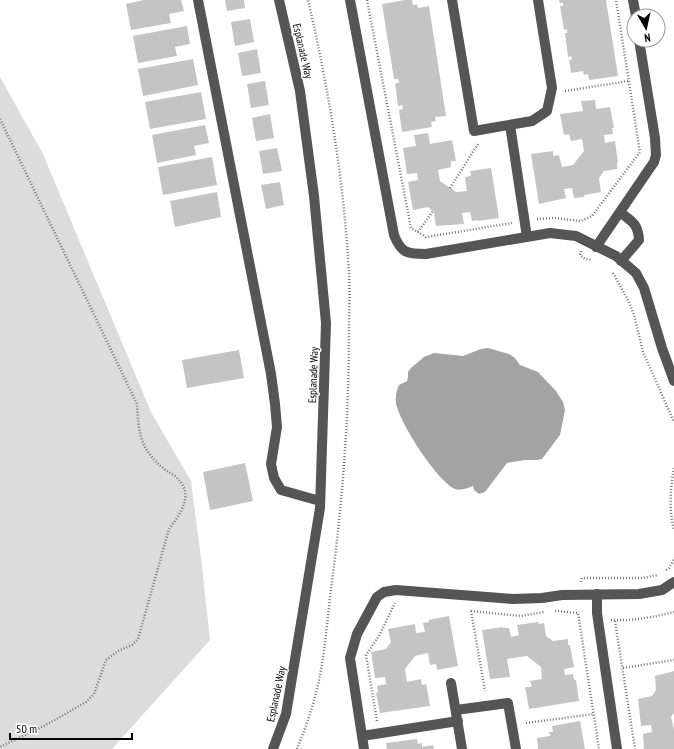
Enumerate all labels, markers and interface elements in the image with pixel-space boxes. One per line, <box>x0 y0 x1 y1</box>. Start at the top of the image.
north arrow <box>626 8 666 48</box>
street label: Esplanade Way <box>290 22 316 81</box>
text: N <box>643 30 652 45</box>
street label: Esplanade Way <box>305 346 321 403</box>
street label: Esplanade Way <box>263 664 289 723</box>
scale bar <box>10 715 132 741</box>
text: 50 m <box>16 721 37 736</box>

